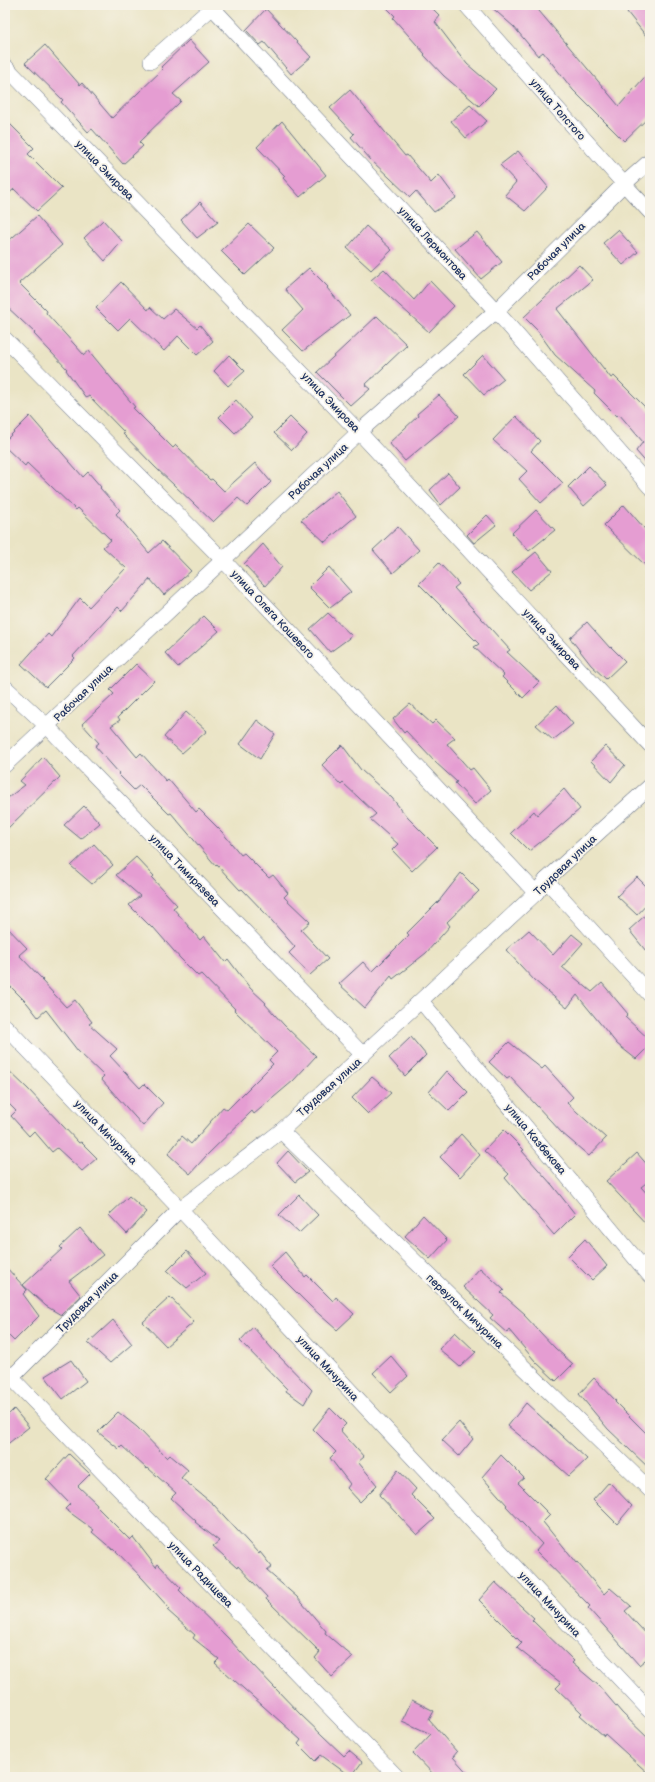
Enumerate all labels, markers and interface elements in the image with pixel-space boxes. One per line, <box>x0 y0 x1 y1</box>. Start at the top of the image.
street label: улица Толстого <box>527 76 588 143</box>
street label: улица Эмирова <box>73 138 137 203</box>
street label: улица Лермонтова <box>396 204 470 283</box>
street label: Рабочая улица <box>525 219 588 283</box>
street label: улица Эмирова <box>299 370 363 435</box>
street label: Рабочая улица <box>286 440 351 502</box>
street label: улица Олега Кошевого <box>228 568 317 661</box>
street label: улица Эмирова <box>520 606 583 673</box>
street label: Рабочая улица <box>51 662 116 725</box>
street label: улица Тимирязева <box>147 832 223 909</box>
street label: Трудовая улица <box>531 832 600 898</box>
street label: Трудовая улица <box>295 1055 364 1120</box>
street label: улица Мичурина <box>72 1097 140 1168</box>
street label: улица Казбекова <box>502 1101 569 1178</box>
street label: Трудовая улица <box>54 1268 121 1336</box>
street label: переулок Мичурина <box>423 1271 506 1352</box>
street label: улица Мичурина <box>294 1333 362 1404</box>
street label: улица Радищева <box>166 1539 236 1611</box>
street label: улица Мичурина <box>516 1569 584 1640</box>

